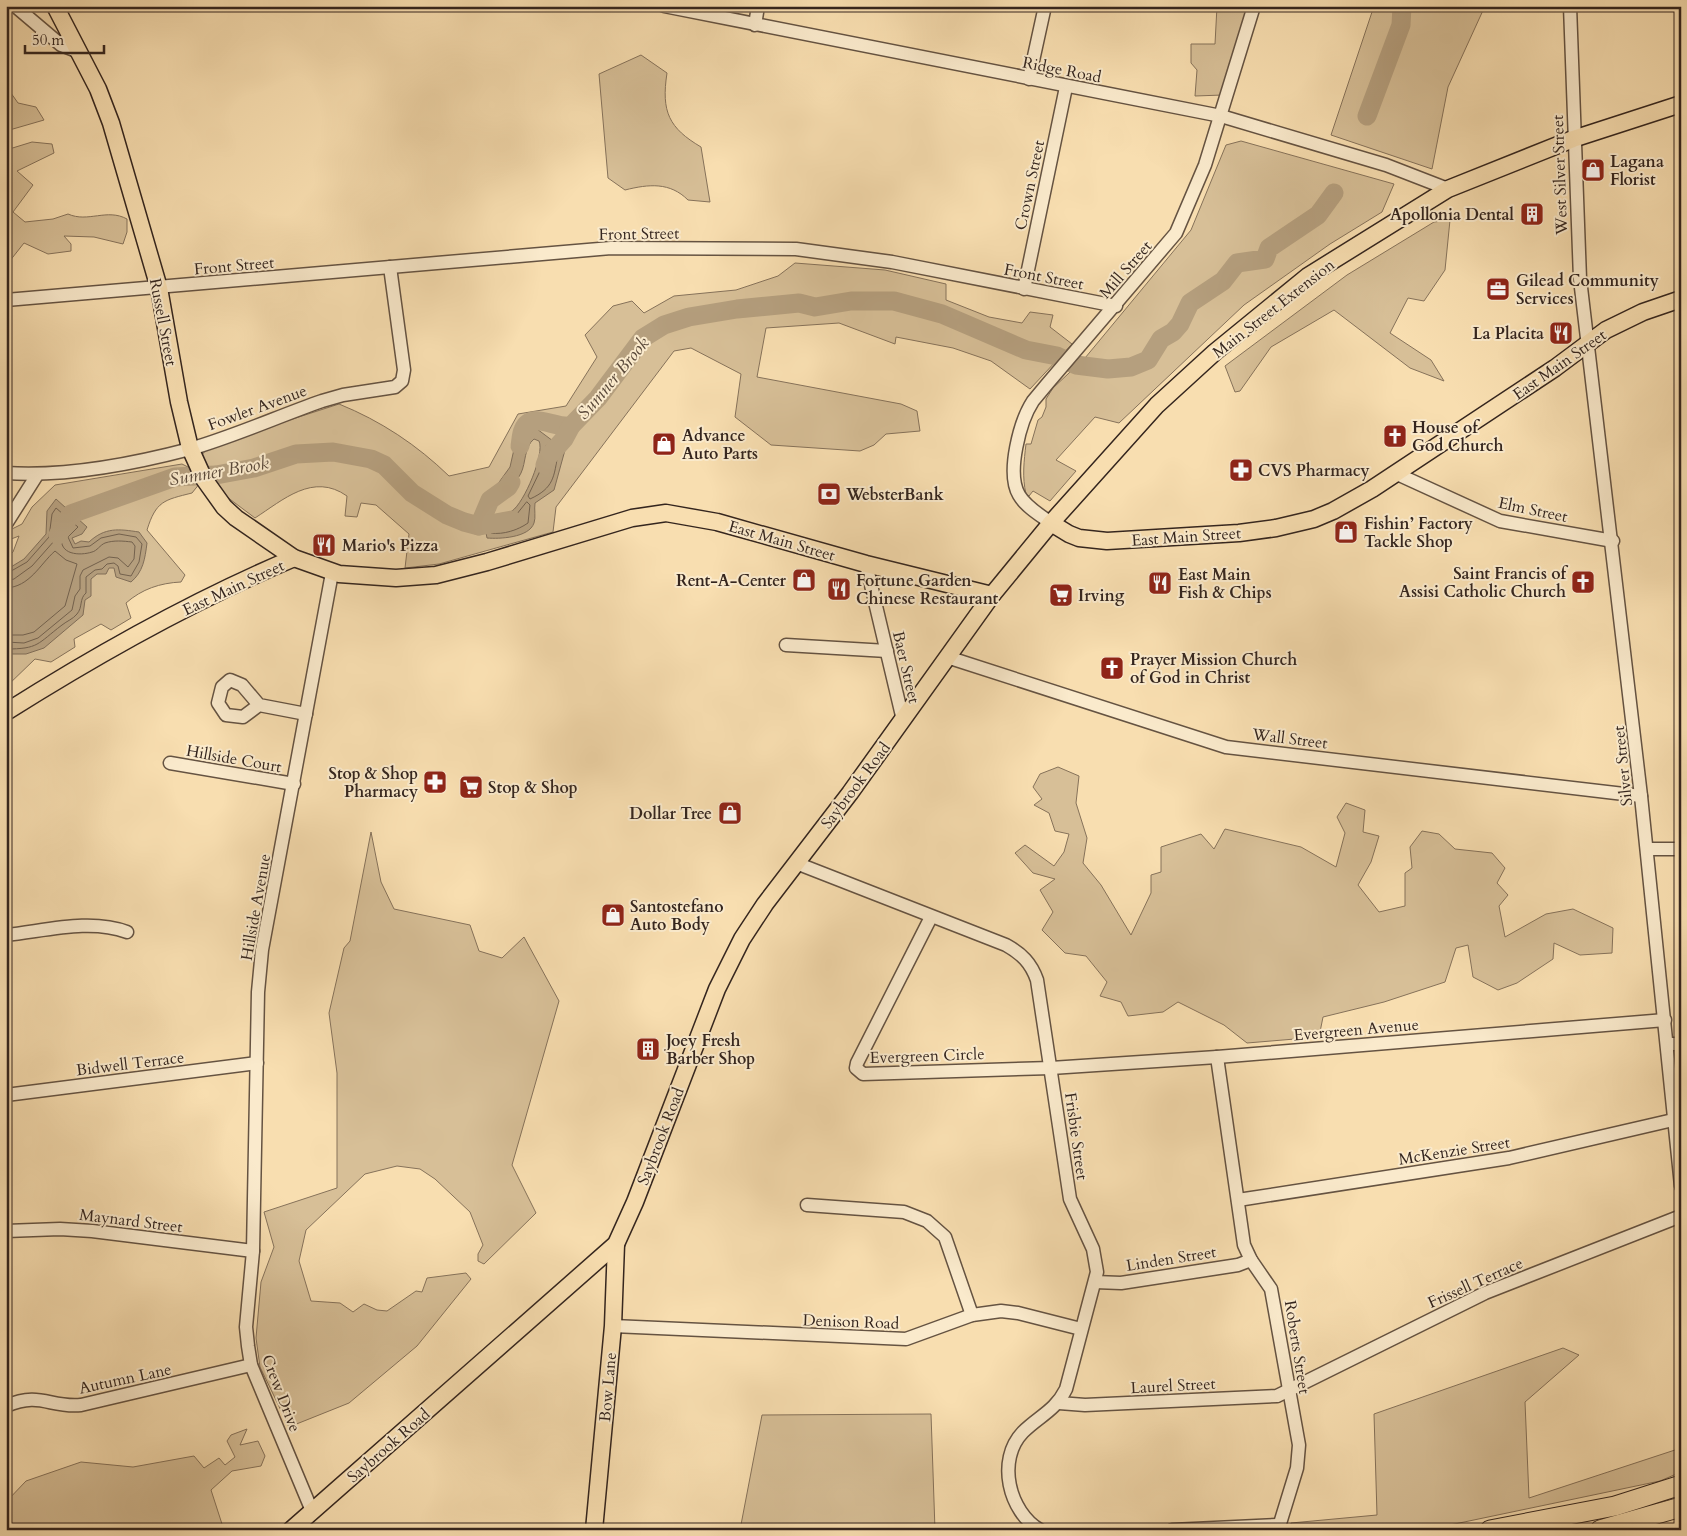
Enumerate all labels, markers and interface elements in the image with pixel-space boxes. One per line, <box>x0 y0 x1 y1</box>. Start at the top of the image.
scale bar <box>25 22 104 54</box>
text: 50 m <box>32 30 64 50</box>
street label: Ridge Road <box>1021 52 1104 88</box>
street label: West Silver Street <box>1547 115 1573 236</box>
street label: Crown Street <box>1010 138 1050 232</box>
place label: Lagana Florist <box>1610 151 1664 191</box>
shop icon: Lagana Florist <box>1580 157 1606 183</box>
building icon: Apollonia Dental <box>1519 201 1545 227</box>
place label: Apollonia Dental <box>1390 204 1514 226</box>
street label: Front Street <box>599 222 679 246</box>
street label: Mill Street <box>1094 236 1157 303</box>
street label: Front Street <box>193 252 275 280</box>
street label: Main Street Extension <box>1208 254 1339 363</box>
street label: Front Street <box>1002 258 1085 295</box>
place label: Gilead Community Services <box>1516 270 1659 310</box>
office icon: Gilead Community Services <box>1485 276 1511 302</box>
street label: Russell Street <box>144 277 182 368</box>
restaurant icon: La Placita <box>1548 320 1574 346</box>
place label: La Placita <box>1472 323 1544 345</box>
street label: East Main Street <box>1508 324 1611 405</box>
water label: Sumner Brook <box>571 331 656 425</box>
street label: Fowler Avenue <box>205 380 310 436</box>
place label: House of God Church <box>1412 417 1503 457</box>
church icon: House of God Church <box>1382 423 1408 449</box>
place label: Advance Auto Parts <box>682 425 758 465</box>
shop icon: Advance Auto Parts <box>651 431 677 457</box>
water label: Sumner Brook <box>167 450 271 493</box>
pharmacy icon: CVS Pharmacy <box>1228 457 1254 483</box>
place label: CVS Pharmacy <box>1258 460 1370 482</box>
bank icon: WebsterBank <box>816 481 842 507</box>
place label: WebsterBank <box>845 484 944 506</box>
street label: Elm Street <box>1496 492 1569 528</box>
place label: Fishin’ Factory Tackle Shop <box>1364 513 1473 553</box>
street label: East Main Street <box>726 515 838 567</box>
shop icon: Fishin’ Factory Tackle Shop <box>1333 519 1359 545</box>
street label: East Main Street <box>1131 522 1242 552</box>
restaurant icon: Mario's Pizza <box>311 532 337 558</box>
place label: Mario's Pizza <box>342 535 439 557</box>
street label: East Main Street <box>179 555 288 621</box>
place label: Saint Francis of Assisi Catholic Church <box>1399 563 1569 603</box>
place label: East Main Fish & Chips <box>1178 564 1272 604</box>
shop icon: Rent-A-Center <box>791 567 817 593</box>
church icon: Saint Francis of Assisi Catholic Church <box>1570 569 1596 595</box>
place label: Rent-A-Center <box>676 570 787 592</box>
place label: Fortune Garden Chinese Restaurant <box>856 570 999 610</box>
restaurant icon: East Main Fish & Chips <box>1147 570 1173 596</box>
restaurant icon: Fortune Garden Chinese Restaurant <box>826 576 852 602</box>
supermarket icon: Irving <box>1048 582 1074 608</box>
place label: Irving <box>1078 585 1125 607</box>
street label: Baer Street <box>887 629 925 706</box>
place label: Prayer Mission Church of God in Christ <box>1130 649 1297 689</box>
church icon: Prayer Mission Church of God in Christ <box>1099 655 1125 681</box>
street label: Wall Street <box>1250 723 1329 755</box>
street label: Silver Street <box>1608 725 1638 807</box>
street label: Saybrook Road <box>816 737 896 833</box>
street label: Hillside Court <box>184 740 283 778</box>
place label: Stop & Shop Pharmacy <box>328 763 418 803</box>
pharmacy icon: Stop & Shop Pharmacy <box>422 769 448 795</box>
supermarket icon: Stop & Shop <box>458 774 484 800</box>
place label: Stop & Shop <box>488 777 578 799</box>
shop icon: Dollar Tree <box>717 800 743 826</box>
place label: Dollar Tree <box>629 803 712 825</box>
street label: Hillside Avenue <box>236 852 276 962</box>
place label: Santostefano Auto Body <box>630 896 724 936</box>
shop icon: Santostefano Auto Body <box>600 902 626 928</box>
street label: Evergreen Avenue <box>1293 1014 1420 1046</box>
place label: Joey Fresh Barber Shop <box>664 1030 755 1070</box>
building icon: Joey Fresh Barber Shop <box>635 1036 661 1062</box>
street label: Evergreen Circle <box>869 1043 985 1069</box>
street label: Bidwell Terrace <box>75 1046 185 1082</box>
street label: Saybrook Road <box>632 1084 690 1188</box>
street label: Frisbie Street <box>1059 1091 1093 1181</box>
street label: McKenzie Street <box>1397 1131 1511 1171</box>
street label: Maynard Street <box>78 1204 184 1238</box>
street label: Linden Street <box>1125 1241 1218 1277</box>
street label: Frissell Terrace <box>1424 1252 1526 1314</box>
street label: Roberts Street <box>1279 1299 1315 1396</box>
street label: Denison Road <box>802 1309 900 1335</box>
street label: Bow Lane <box>594 1351 622 1423</box>
street label: Crew Drive <box>256 1352 306 1435</box>
street label: Autumn Lane <box>77 1358 173 1399</box>
street label: Laurel Street <box>1130 1373 1216 1399</box>
street label: Saybrook Road <box>343 1403 435 1488</box>

